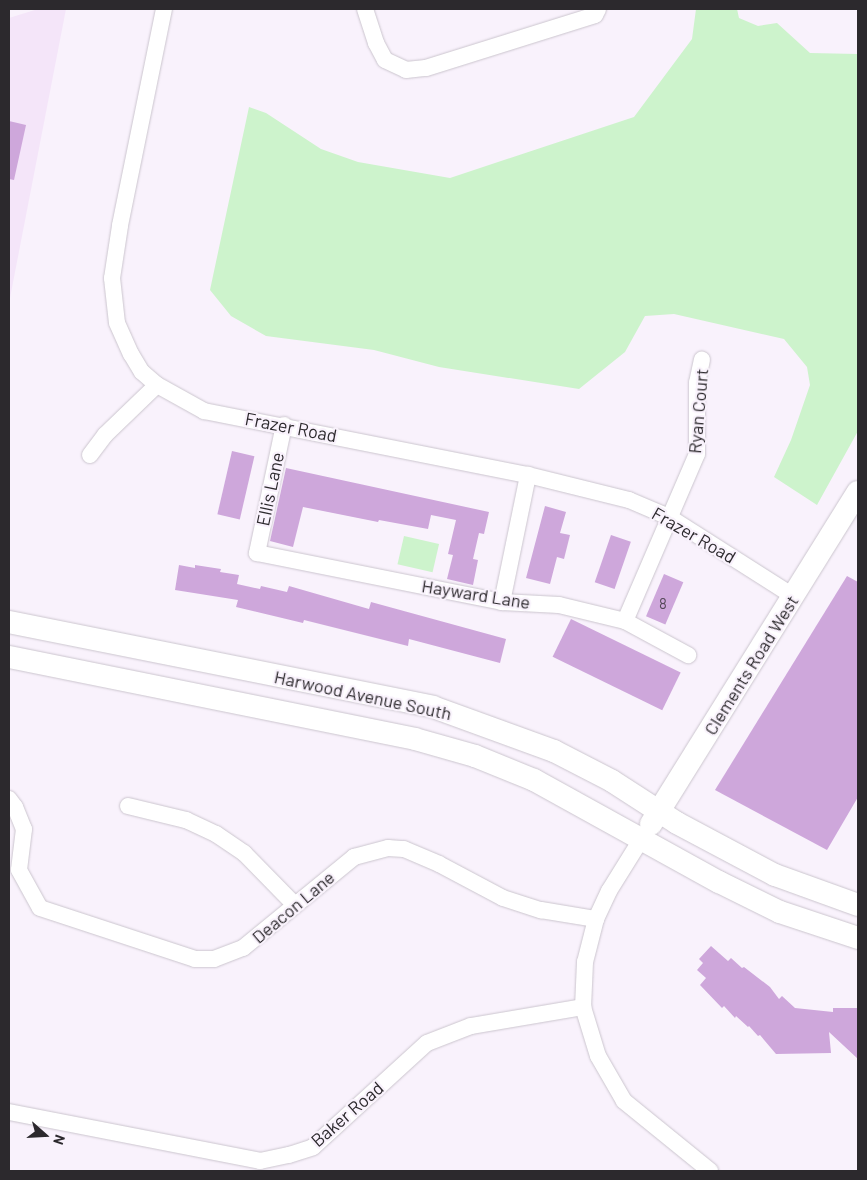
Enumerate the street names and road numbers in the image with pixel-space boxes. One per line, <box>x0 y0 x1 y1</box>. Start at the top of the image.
street label: Ryan Court <box>684 368 712 454</box>
street label: Frazer Road <box>243 407 339 447</box>
street label: Ellis Lane <box>252 450 288 528</box>
street label: Frazer Road <box>648 502 740 568</box>
street label: Hayward Lane <box>420 575 532 613</box>
street label: Clements Road West <box>699 591 803 739</box>
street label: Harwood Avenue South <box>272 666 454 724</box>
street label: Deacon Lane <box>247 866 339 948</box>
street label: Baker Road <box>306 1077 388 1151</box>

